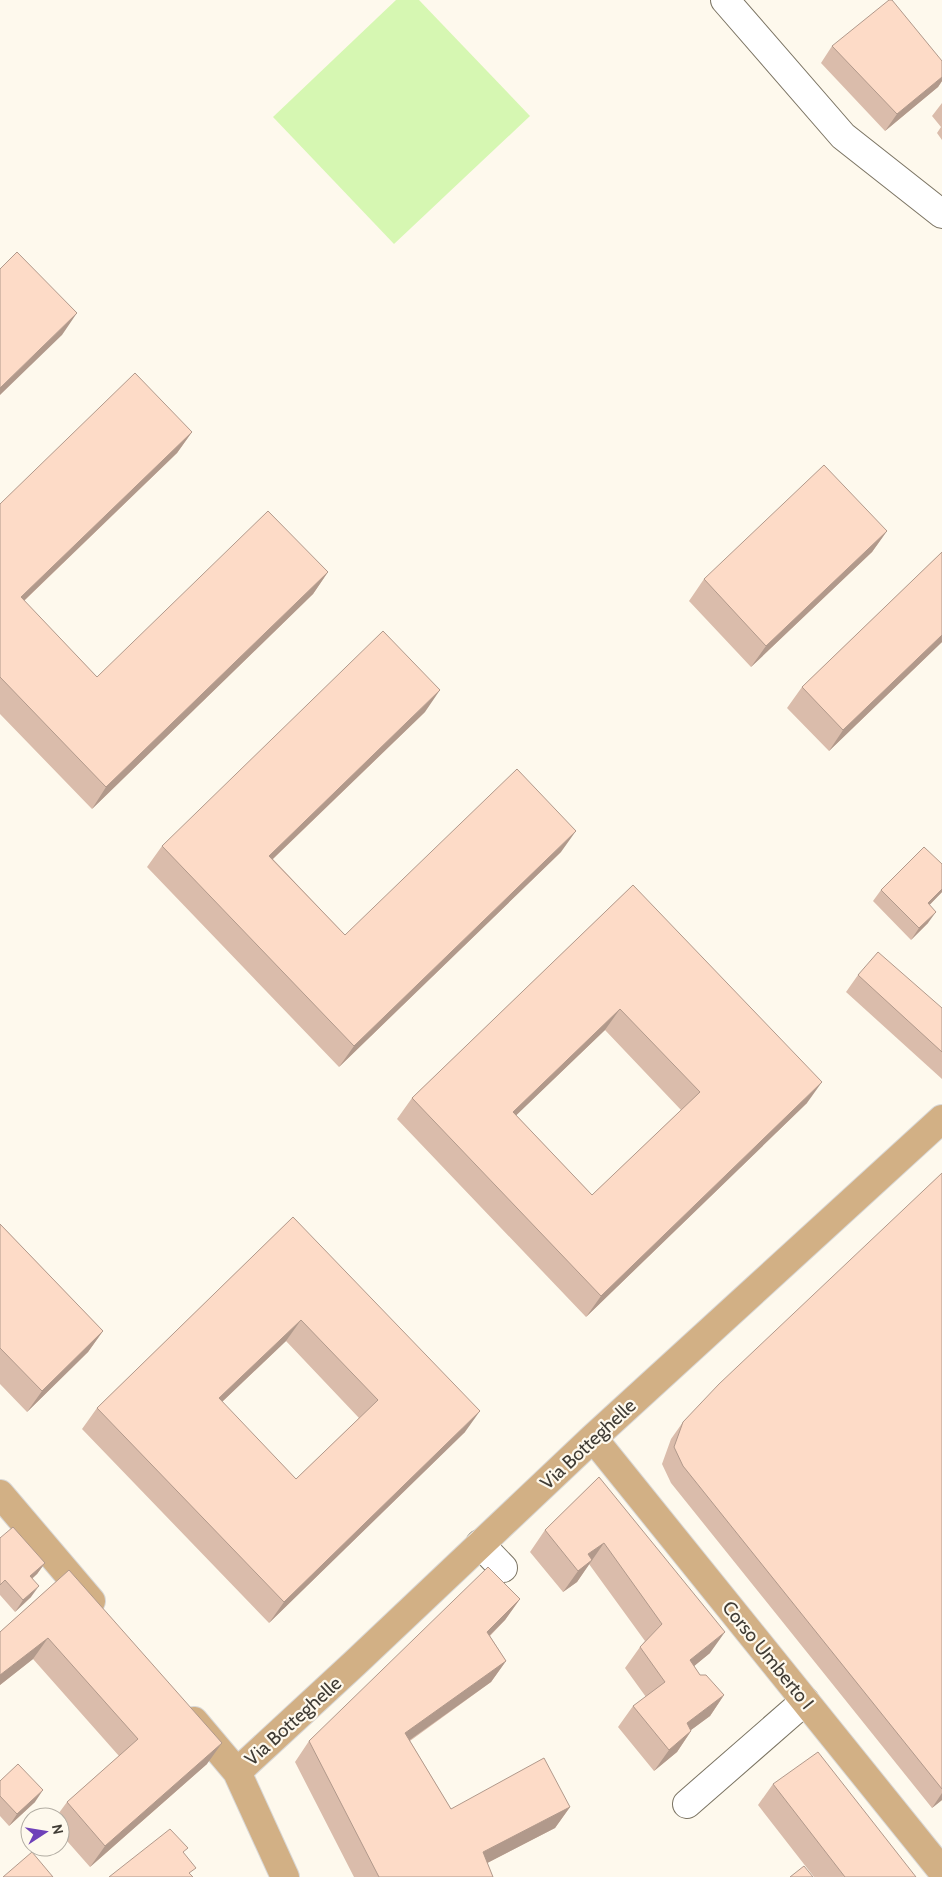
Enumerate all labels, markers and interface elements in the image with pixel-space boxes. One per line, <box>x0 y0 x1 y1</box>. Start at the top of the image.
street label: Via Botteghelle <box>536 1394 641 1494</box>
street label: Corso Umberto I <box>717 1596 819 1714</box>
street label: Via Botteghelle <box>240 1671 346 1770</box>
north arrow <box>20 1807 70 1857</box>
text: N <box>48 1823 68 1836</box>

